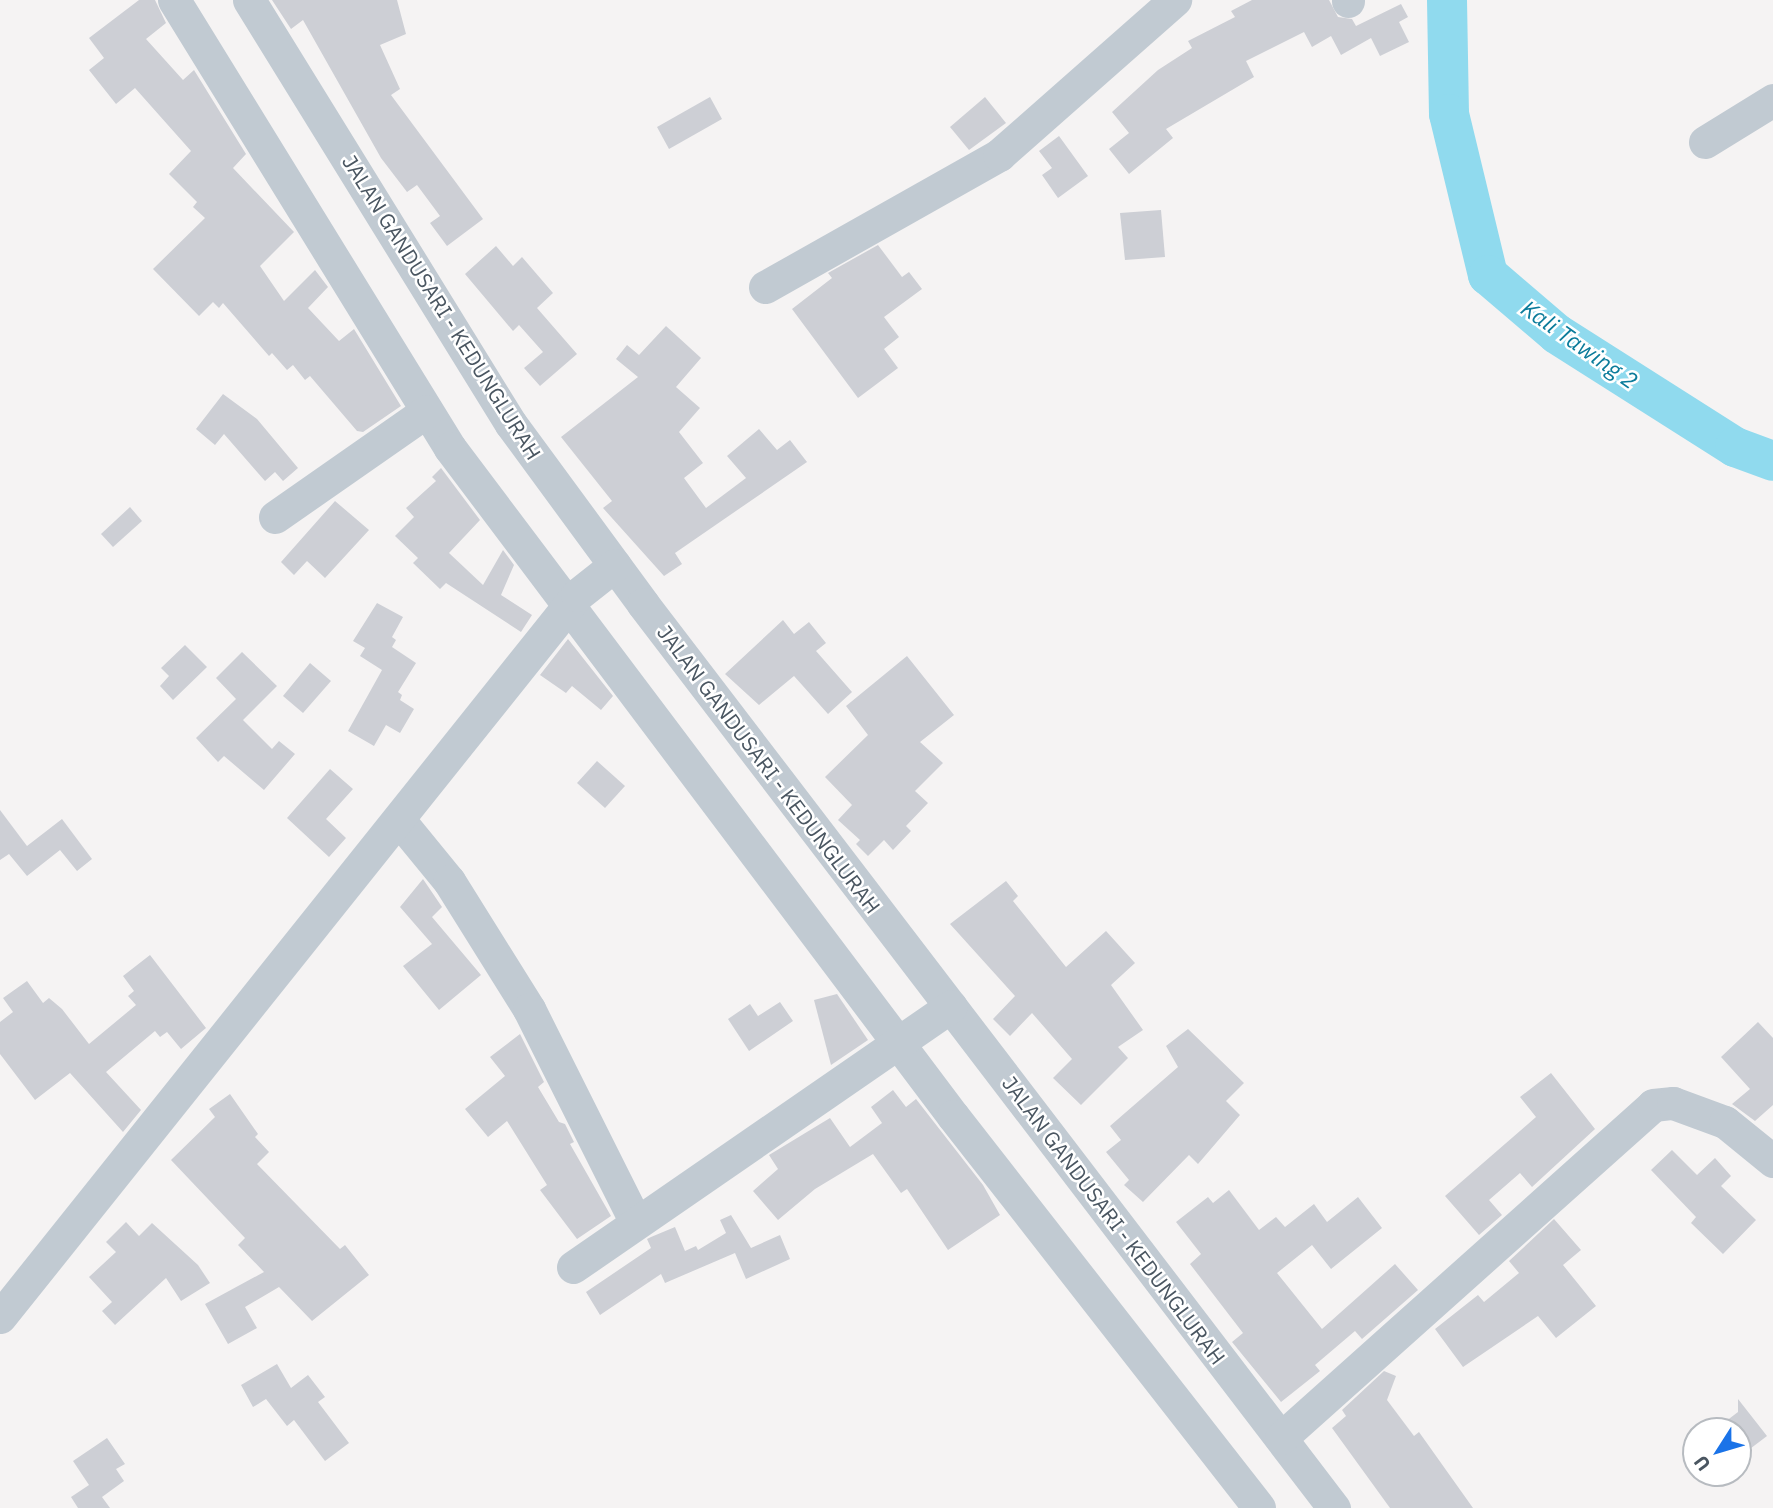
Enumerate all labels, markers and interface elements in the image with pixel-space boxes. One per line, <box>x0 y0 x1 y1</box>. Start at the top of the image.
street label: JALAN GANDUSARI - KEDUNGLURAH <box>337 150 547 464</box>
water label: Kali Tawing 2 <box>1516 294 1644 394</box>
street label: JALAN GANDUSARI - KEDUNGLURAH <box>652 620 886 918</box>
street label: JALAN GANDUSARI - KEDUNGLURAH <box>997 1071 1231 1369</box>
north arrow <box>1682 1417 1752 1487</box>
text: U <box>1688 1451 1715 1476</box>

